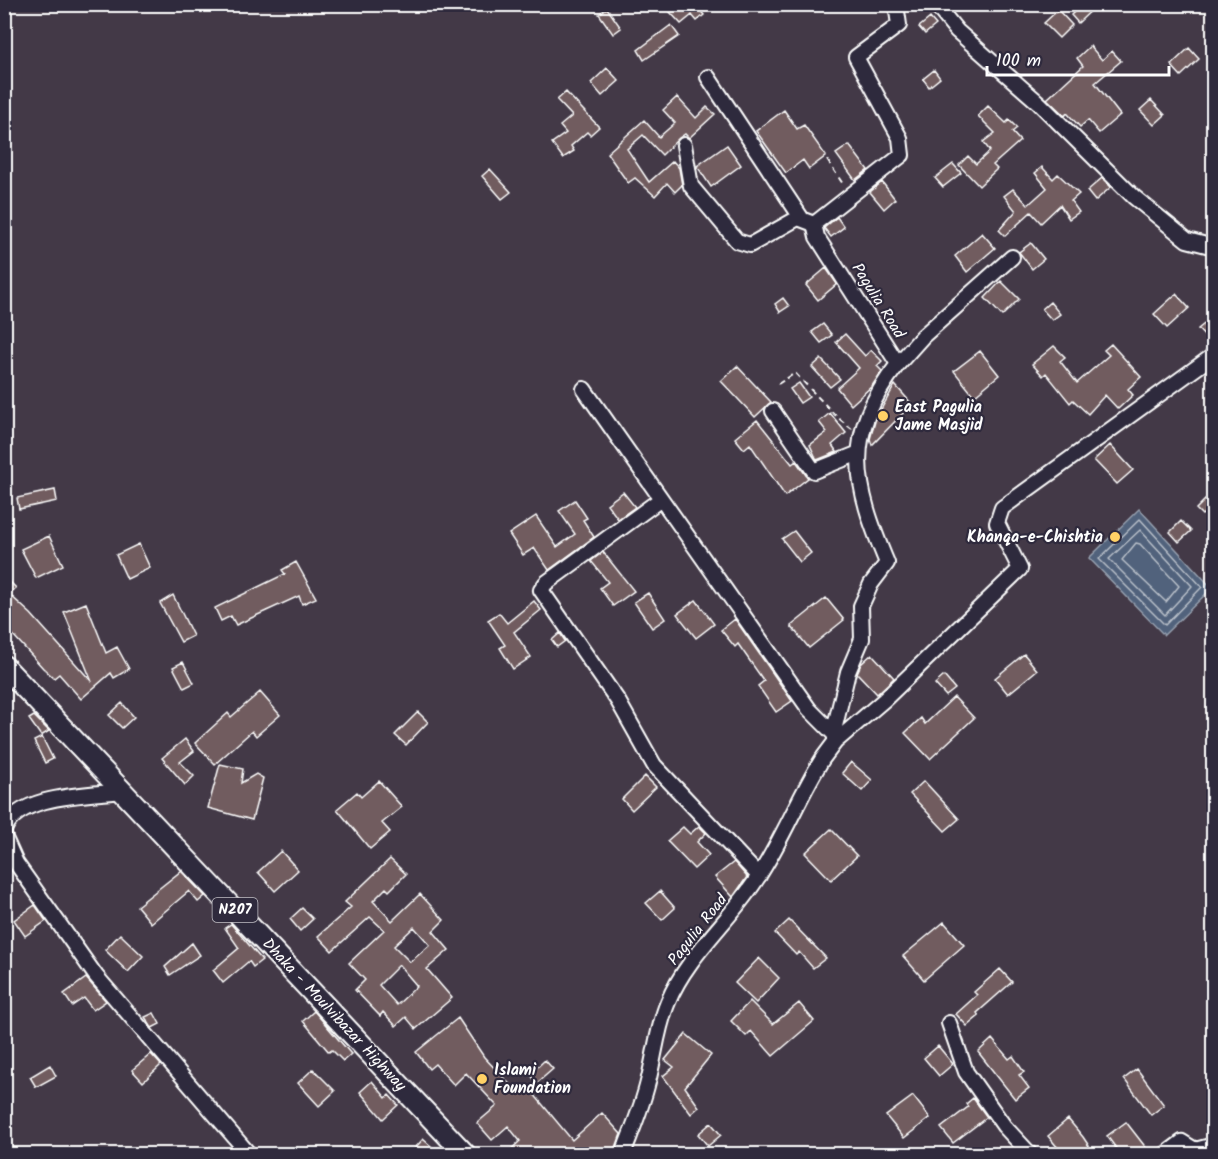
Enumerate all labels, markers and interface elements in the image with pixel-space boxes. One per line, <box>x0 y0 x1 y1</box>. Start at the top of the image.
scale bar <box>987 39 1168 77</box>
text: 100 m <box>996 47 1041 76</box>
street label: Pagulia Road <box>845 258 912 345</box>
place label: East Pagulia Jame Masjid <box>895 395 983 438</box>
marker: East Pagulia Jame Masjid <box>876 409 890 423</box>
place label: Khanqa-e-Chishtia <box>967 525 1103 550</box>
marker: Khanqa-e-Chishtia <box>1108 530 1122 544</box>
street label: Pagulia Road <box>662 888 735 971</box>
road number: N207 <box>212 898 258 922</box>
street label: Dhaka - Moulvibazar Highway <box>256 933 412 1098</box>
place label: Islami Foundation <box>494 1058 571 1101</box>
marker: Islami Foundation <box>475 1072 489 1086</box>

